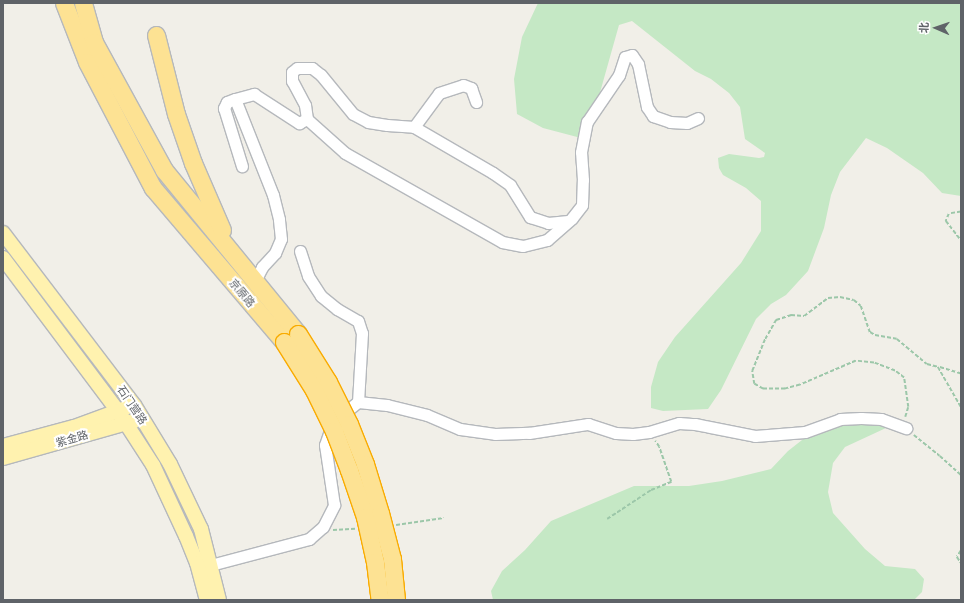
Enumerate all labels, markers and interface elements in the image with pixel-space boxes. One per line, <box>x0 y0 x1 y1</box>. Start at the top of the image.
north arrow <box>916 8 956 48</box>
text: 北 <box>917 22 931 33</box>
street label: 京原路 <box>226 276 258 310</box>
street label: 石门营路 <box>114 383 150 427</box>
street label: 紫金路 <box>54 428 90 450</box>

